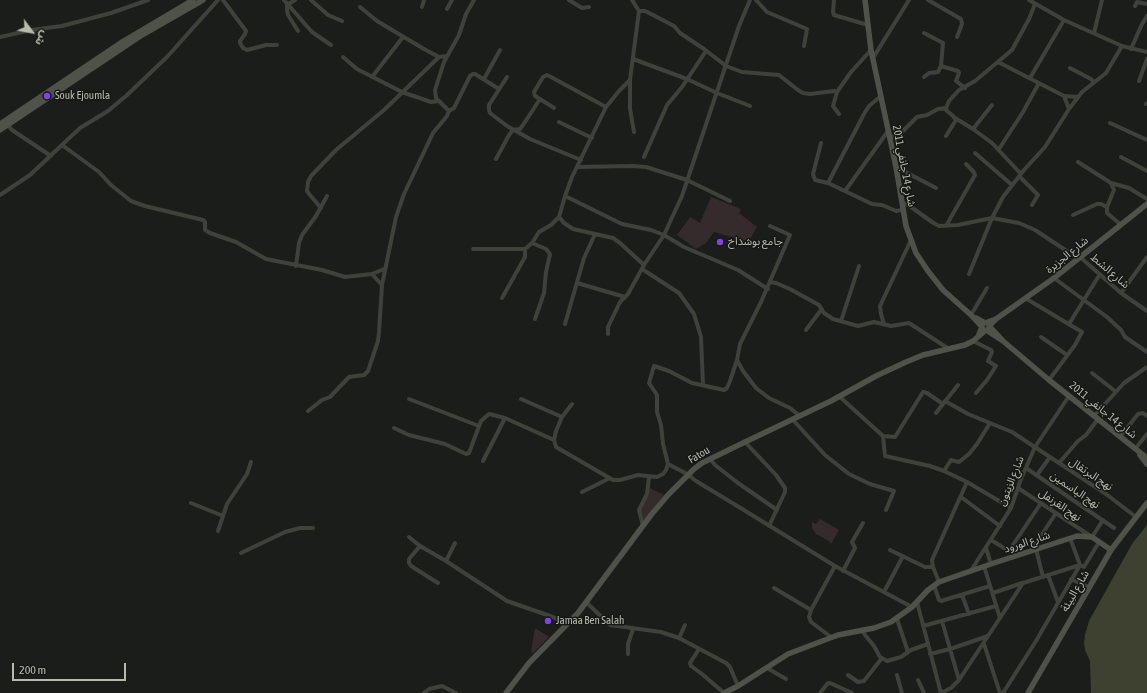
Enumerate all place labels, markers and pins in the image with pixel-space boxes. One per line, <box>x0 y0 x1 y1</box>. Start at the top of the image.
place label: Souk Ejoumla <box>55 89 110 103</box>
marker: Souk Ejoumla <box>42 91 52 101</box>
place label: جامع بوشذاخ <box>728 235 783 249</box>
marker: جامع بوشذاخ <box>715 237 725 247</box>
place label: Jamaa Ben Salah <box>556 614 624 628</box>
marker: Jamaa Ben Salah <box>543 616 553 626</box>

